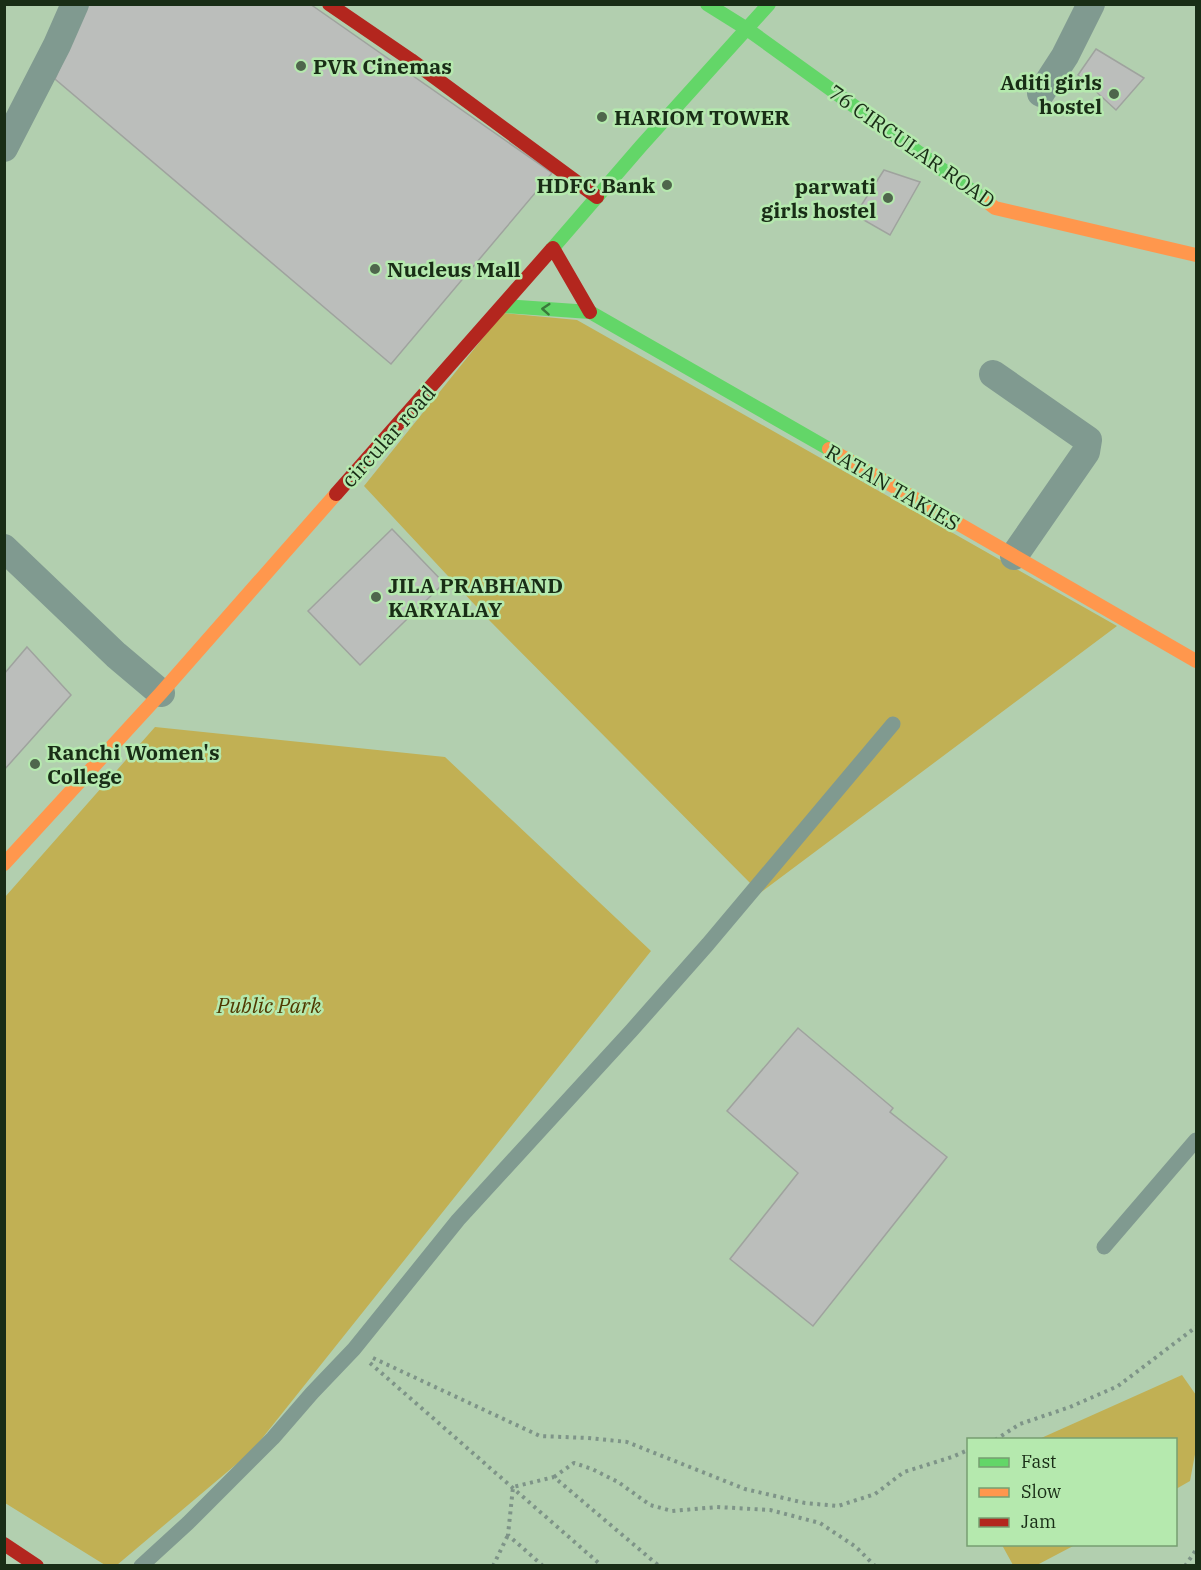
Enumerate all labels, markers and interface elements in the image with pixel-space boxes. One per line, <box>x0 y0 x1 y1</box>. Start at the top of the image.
place label: PVR Cinemas <box>313 52 452 80</box>
marker: PVR Cinemas <box>294 59 308 73</box>
place label: Aditi girls hostel <box>1000 68 1102 120</box>
street label: 76 CIRCULAR ROAD <box>823 78 1001 214</box>
marker: Aditi girls hostel <box>1107 87 1121 101</box>
place label: HARIOM TOWER <box>614 103 790 131</box>
marker: HARIOM TOWER <box>595 110 609 124</box>
place label: HDFC Bank <box>536 171 655 199</box>
place label: parwati girls hostel <box>761 172 876 224</box>
marker: HDFC Bank <box>660 178 674 192</box>
marker: parwati girls hostel <box>881 191 895 205</box>
place label: Nucleus Mall <box>387 255 521 283</box>
marker: Nucleus Mall <box>368 262 382 276</box>
one-way arrow <box>542 303 551 316</box>
street label: circular road <box>335 379 441 493</box>
street label: RATAN TAKIES <box>821 437 965 537</box>
place label: JILA PRABHAND KARYALAY <box>388 571 563 623</box>
marker: JILA PRABHAND KARYALAY <box>369 590 383 604</box>
place label: Ranchi Women's College <box>47 738 220 790</box>
marker: Ranchi Women's College <box>28 757 42 771</box>
park label: Public Park <box>216 991 322 1019</box>
legend <box>967 1438 1177 1546</box>
text: Fast <box>1021 1450 1056 1473</box>
text: Slow <box>1021 1480 1061 1503</box>
text: Jam <box>1021 1510 1056 1533</box>

